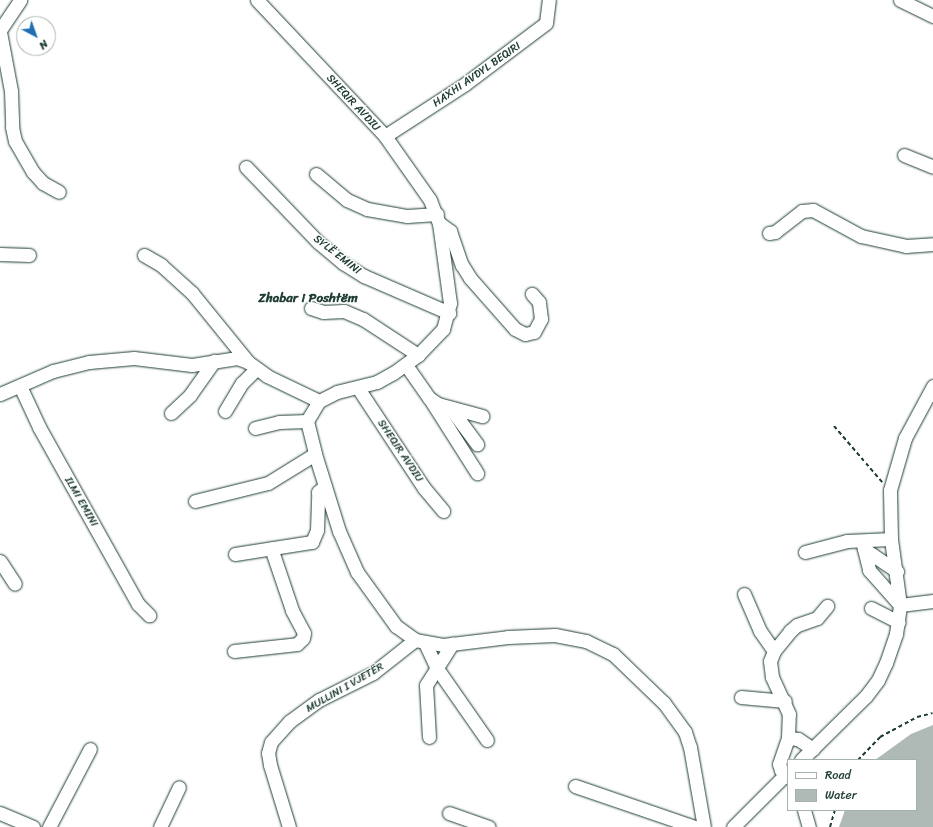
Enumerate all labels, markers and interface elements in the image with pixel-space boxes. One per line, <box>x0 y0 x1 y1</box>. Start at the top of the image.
north arrow <box>16 16 56 56</box>
text: N <box>34 35 53 54</box>
street label: HAXHI AVDYL BEQIRI <box>431 40 523 110</box>
street label: SHEQIR AVDIU <box>324 72 382 134</box>
street label: SYLË EMINI <box>311 232 363 278</box>
district label: Zhabar i Poshtëm <box>258 290 358 306</box>
street label: SHEQIR AVDIU <box>375 418 425 484</box>
street label: ILMI EMINI <box>62 475 100 529</box>
street label: MULLINI I VJETËR <box>304 661 386 715</box>
legend <box>787 759 917 811</box>
text: Road <box>825 764 851 786</box>
text: Water <box>825 784 857 806</box>

